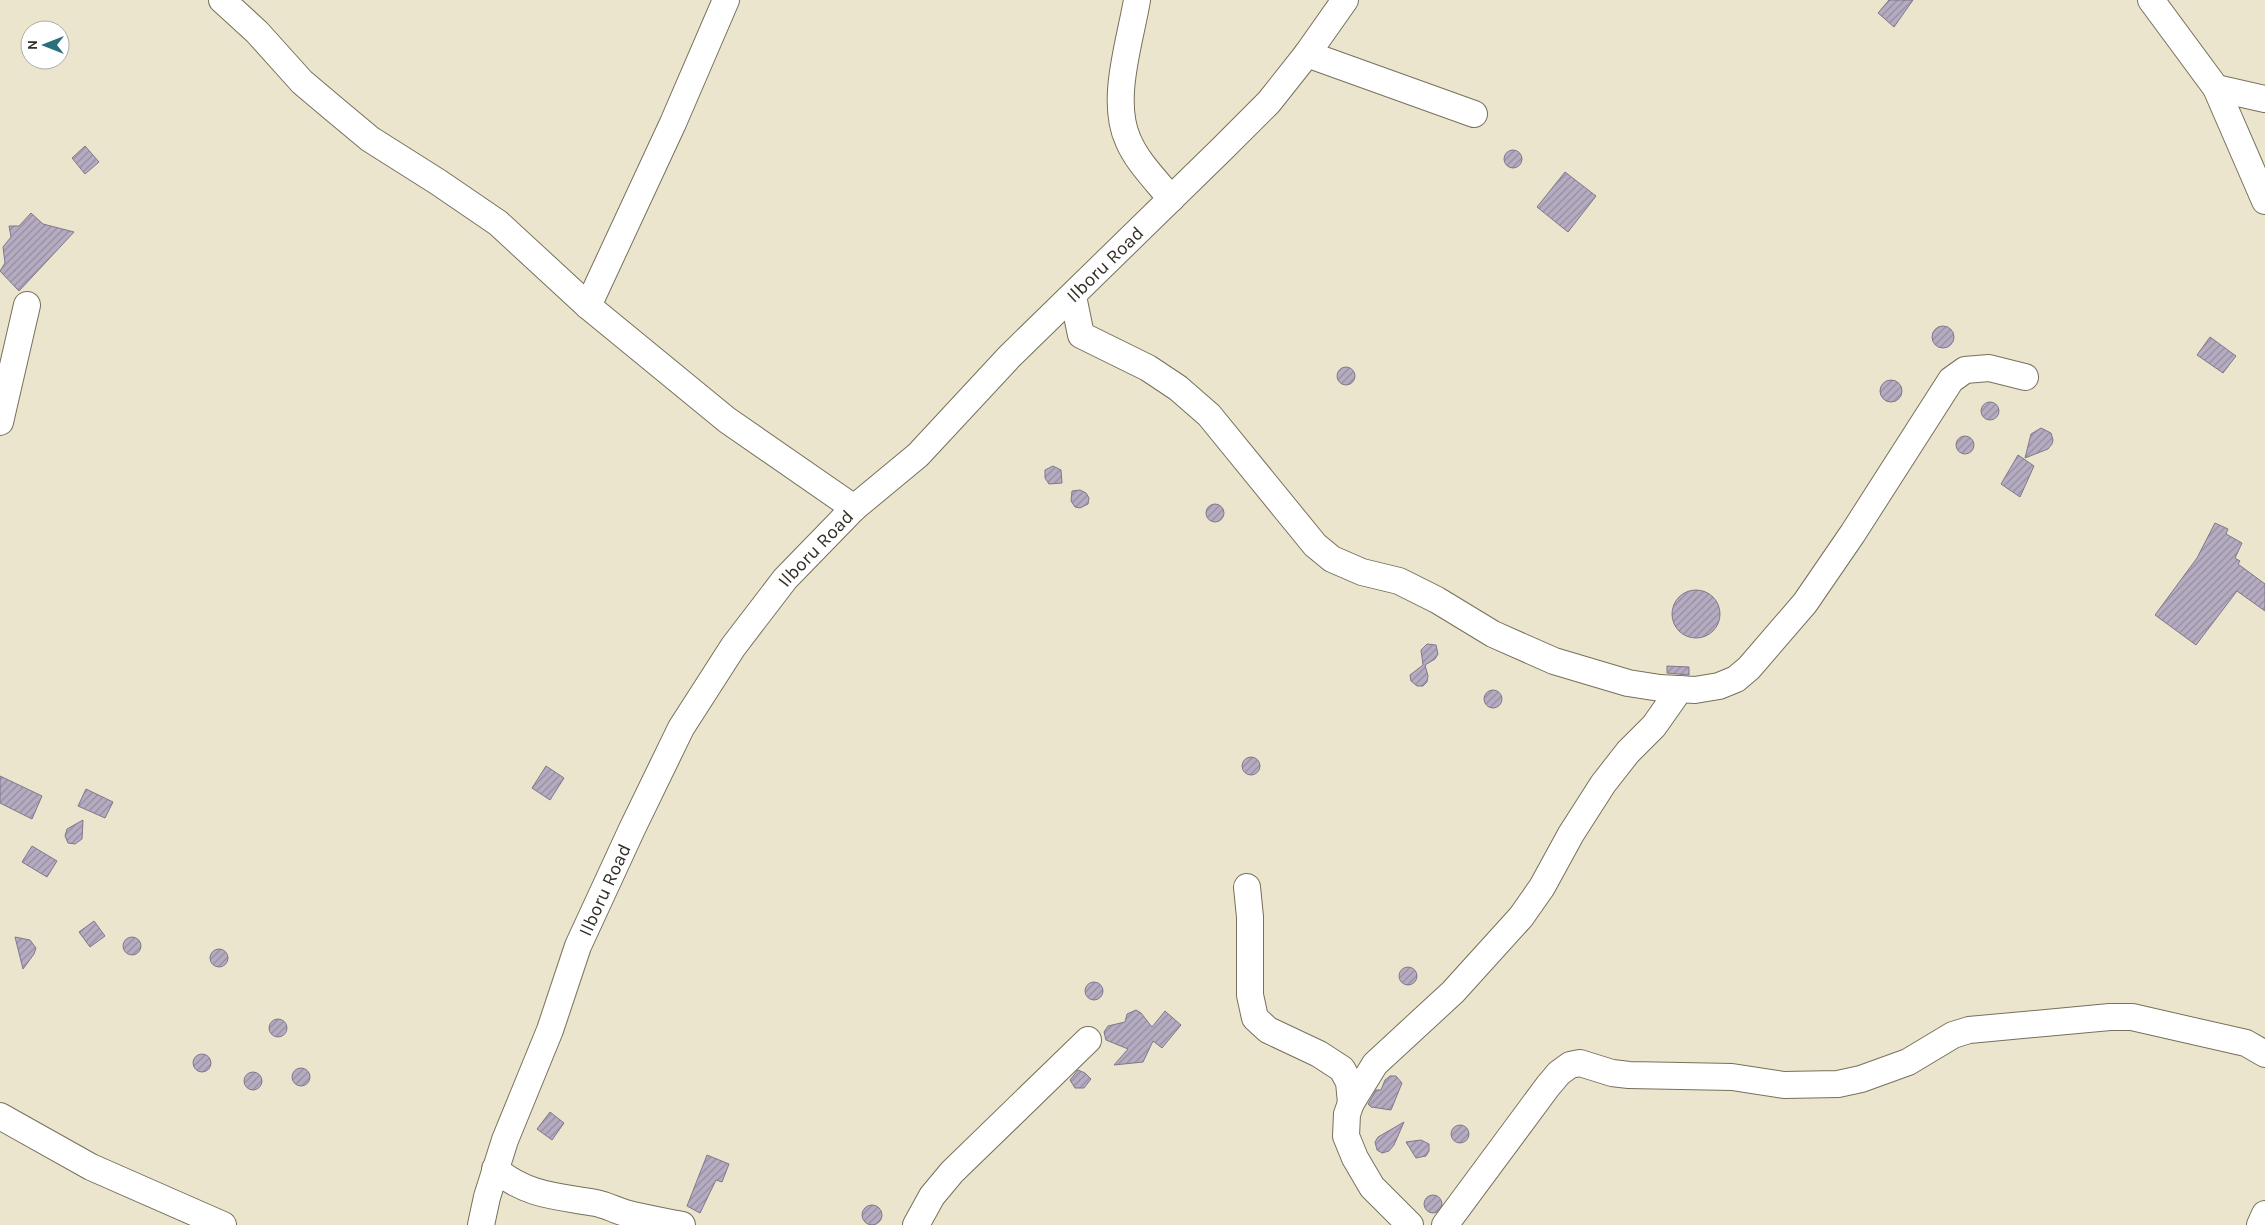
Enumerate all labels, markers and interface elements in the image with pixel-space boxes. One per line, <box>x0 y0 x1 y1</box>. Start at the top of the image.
north arrow <box>20 20 70 70</box>
text: N <box>24 40 41 50</box>
street label: Ilboru Road <box>1062 222 1148 307</box>
street label: Ilboru Road <box>773 506 858 591</box>
street label: Ilboru Road <box>574 840 636 939</box>

